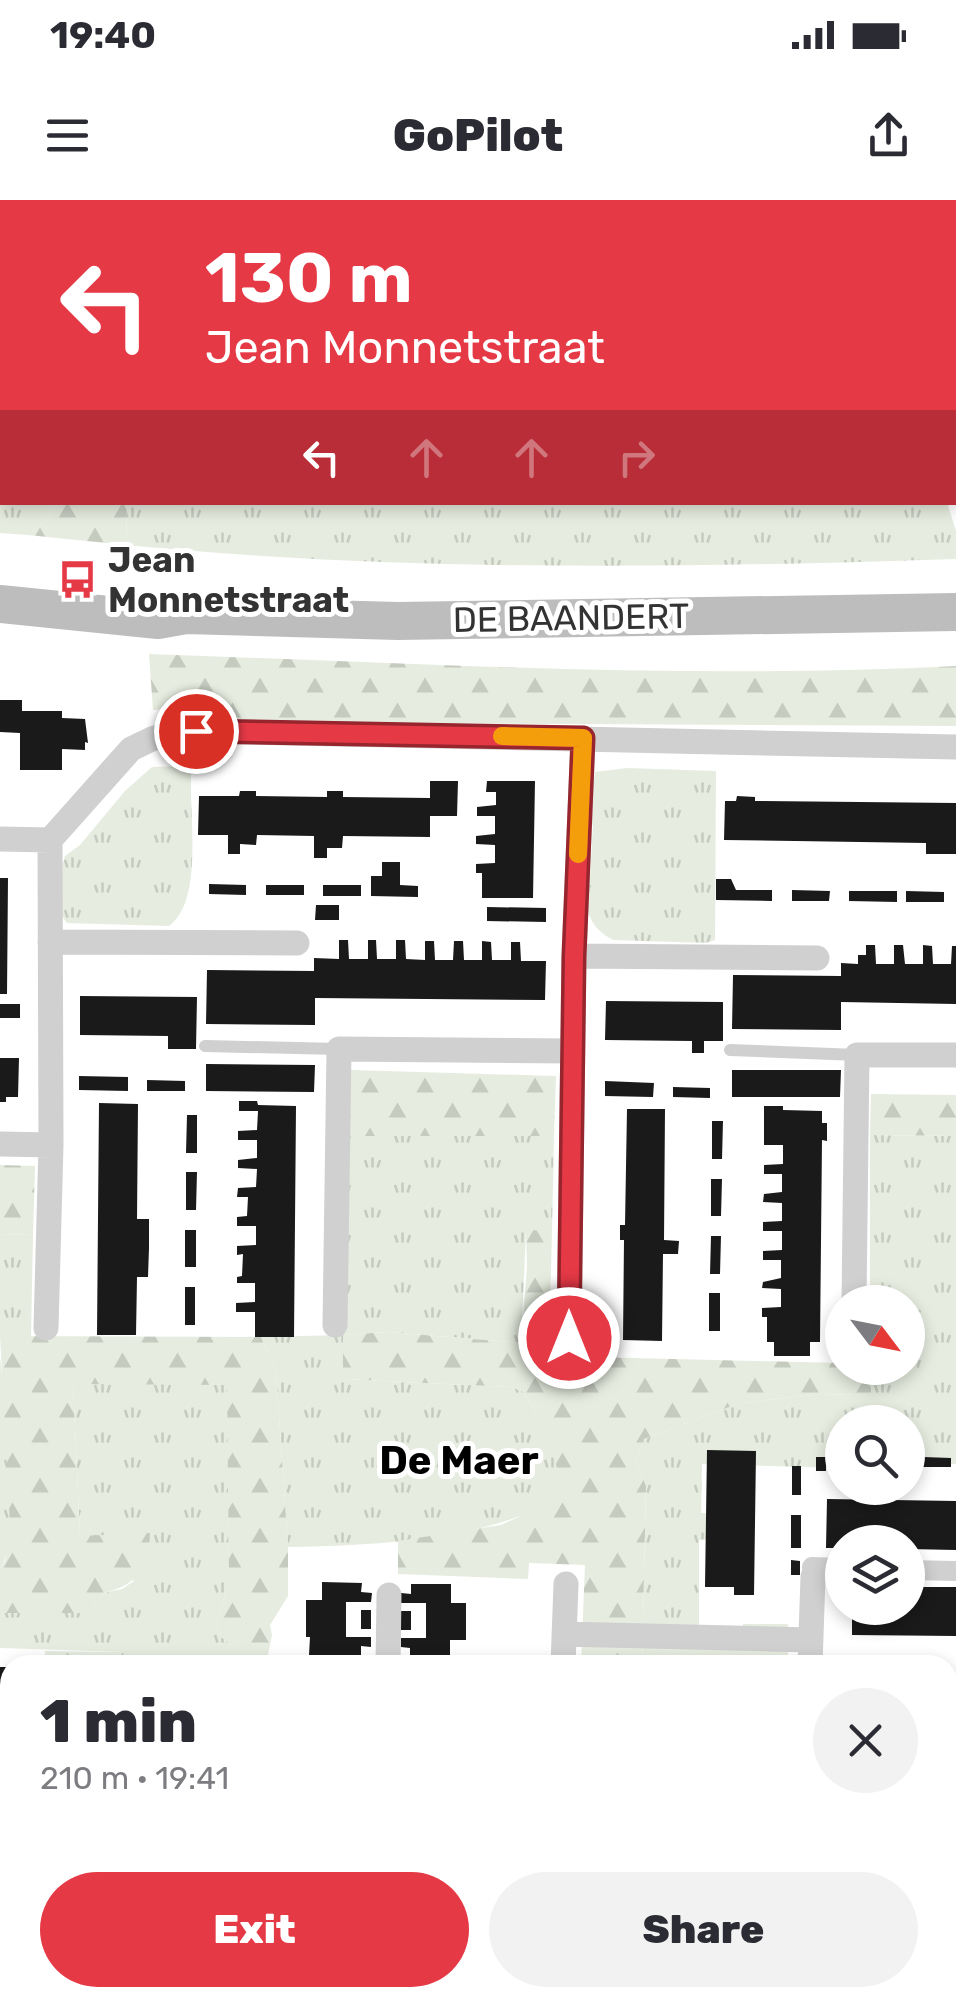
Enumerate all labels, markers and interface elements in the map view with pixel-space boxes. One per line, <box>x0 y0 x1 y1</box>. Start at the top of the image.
text: 19:40 <box>50 12 156 58</box>
icon: menu <box>40 108 95 163</box>
icon: share <box>861 108 916 163</box>
text: GoPilot <box>393 109 563 162</box>
text: 130 m <box>205 237 413 320</box>
icon: left <box>40 240 170 370</box>
text: Jean Monnetstraat <box>205 321 605 374</box>
icon: left <box>294 430 349 485</box>
icon: ahead <box>399 430 454 485</box>
icon: ahead <box>504 430 559 485</box>
icon: right <box>609 430 664 485</box>
place label: Jean Monnetstraat <box>108 539 349 621</box>
bus stop icon: Jean Monnetstraat <box>57 559 99 601</box>
street label: DE BAANDERT <box>452 595 690 641</box>
pin <box>154 689 239 774</box>
icon: arrive <box>169 704 224 759</box>
north arrow <box>825 1285 925 1385</box>
map controls <box>825 1285 925 1625</box>
position arrow <box>517 1286 621 1390</box>
button: search <box>825 1405 925 1505</box>
district label: De Maer <box>379 1437 539 1484</box>
button: layers <box>825 1525 925 1625</box>
text: 1 min <box>40 1686 197 1757</box>
button: close <box>813 1688 918 1793</box>
text: 210 m · 19:41 <box>40 1759 229 1797</box>
button: Exit <box>40 1872 469 1987</box>
button: Share <box>489 1872 918 1987</box>

